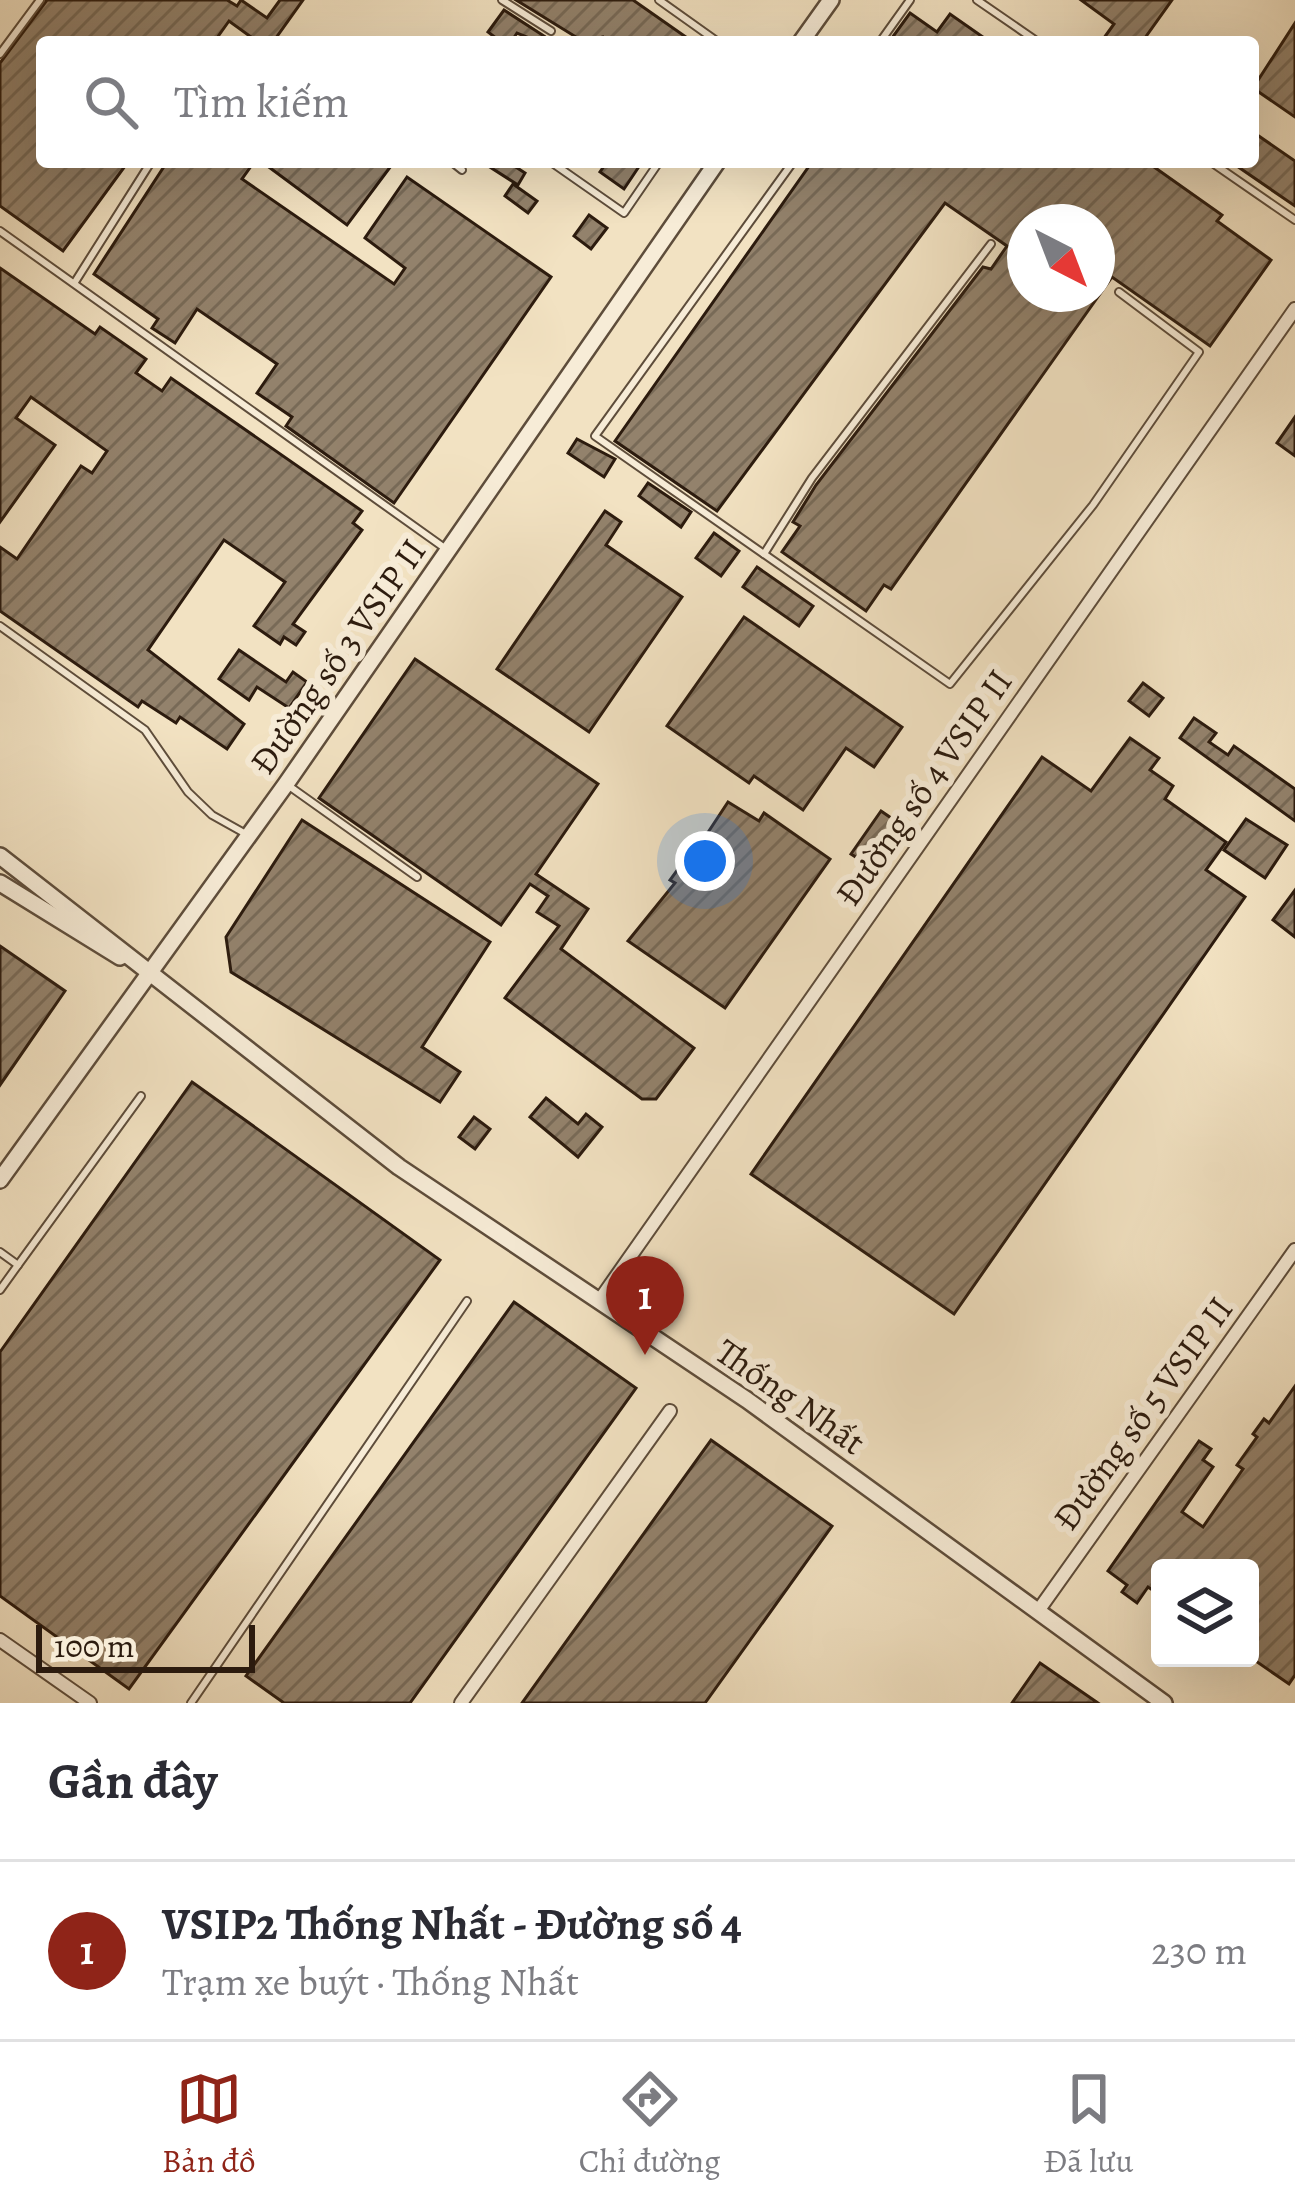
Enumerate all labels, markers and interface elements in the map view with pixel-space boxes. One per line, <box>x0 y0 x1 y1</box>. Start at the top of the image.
search box <box>36 36 1259 168</box>
icon: search <box>78 69 144 135</box>
text: Tìm kiếm <box>174 71 349 133</box>
north arrow <box>1007 204 1115 312</box>
street label: Đường số 3 VSIP II <box>238 529 437 784</box>
street label: Đường số 4 VSIP II <box>823 659 1023 915</box>
your location <box>675 831 735 891</box>
pin: 1 <box>606 1256 684 1355</box>
street label: Đường số 5 VSIP II <box>1041 1287 1244 1540</box>
street label: Thống Nhất <box>706 1327 875 1466</box>
map controls <box>1151 1559 1259 1667</box>
button: layers <box>1151 1559 1259 1667</box>
scale bar <box>36 1619 255 1672</box>
text: 100 m <box>54 1623 134 1668</box>
text: Gần đây <box>48 1746 218 1816</box>
text: VSIP2 Thống Nhất - Đường số 4 <box>162 1893 742 1955</box>
text: 1 <box>80 1924 94 1977</box>
text: 230 m <box>1151 1924 1247 1977</box>
text: Trạm xe buýt · Thống Nhất <box>162 1955 579 2008</box>
tab: Bản đồ <box>162 2066 256 2183</box>
tab: Chỉ đường <box>579 2066 721 2183</box>
tab: Đã lưu <box>1044 2066 1133 2183</box>

